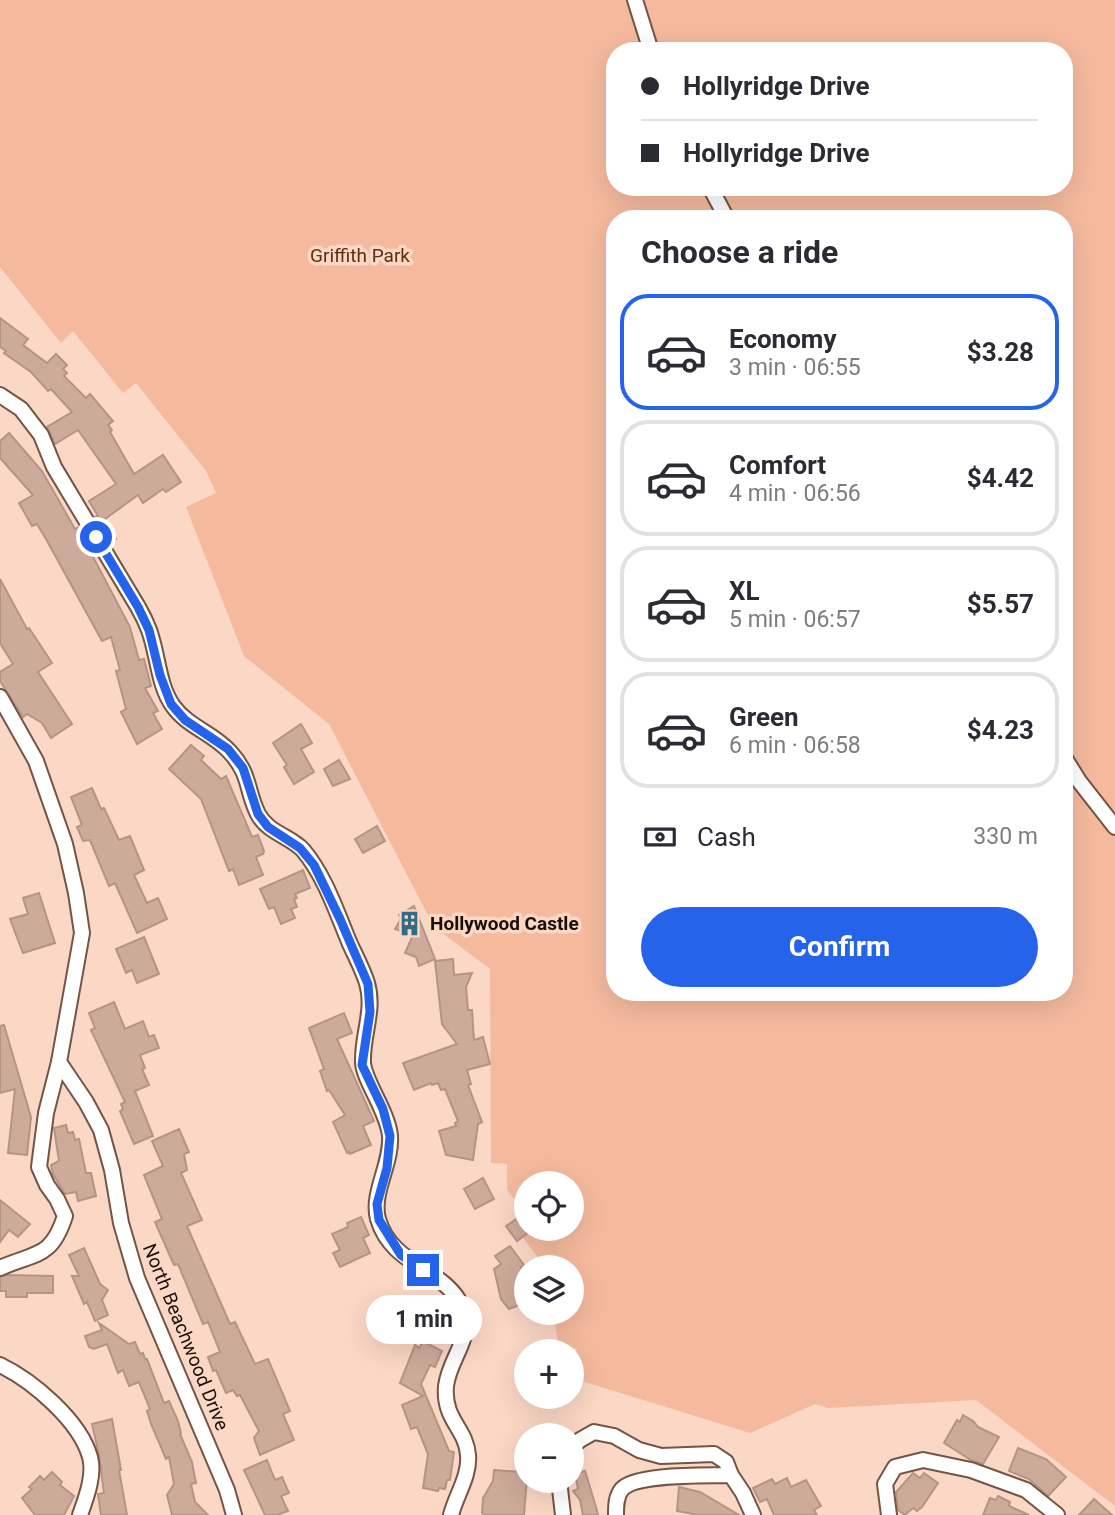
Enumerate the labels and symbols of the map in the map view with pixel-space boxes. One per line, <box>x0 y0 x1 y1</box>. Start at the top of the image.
park label: Griffith Park <box>310 244 410 267</box>
route start <box>80 521 112 553</box>
building icon: Hollywood Castle <box>396 909 424 937</box>
place label: Hollywood Castle <box>430 912 579 935</box>
street label: North Beachwood Drive <box>138 1240 234 1434</box>
route end <box>407 1254 439 1286</box>
callout: 1 min <box>365 1294 481 1344</box>

